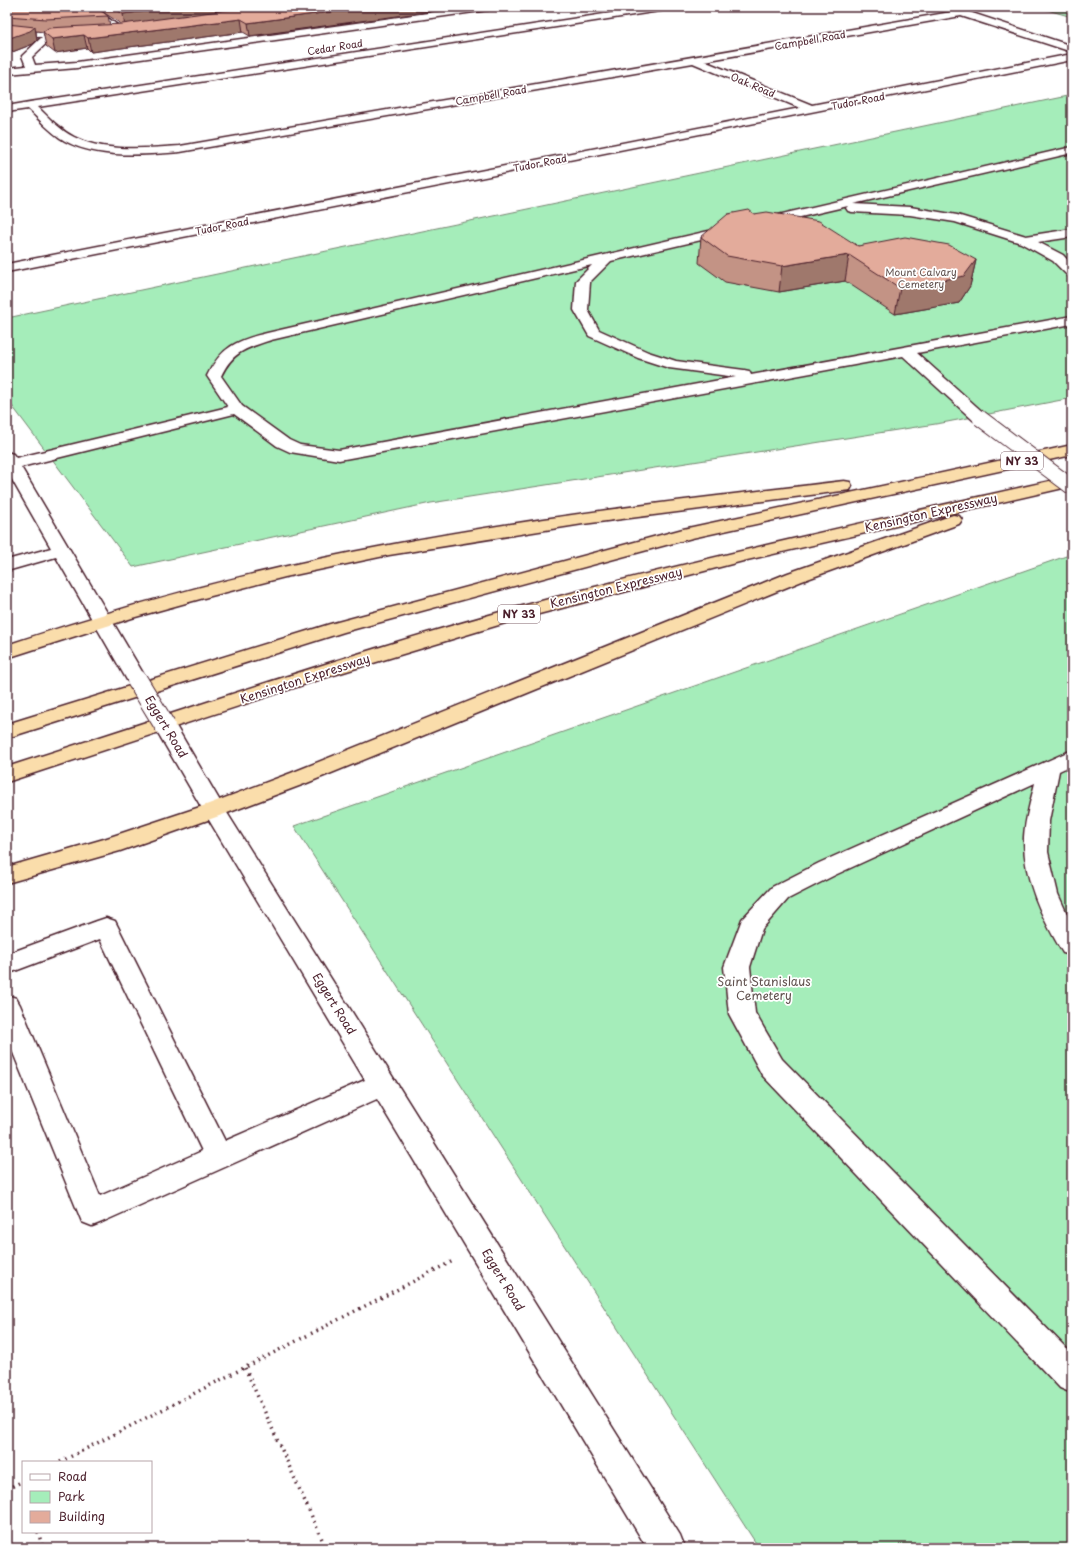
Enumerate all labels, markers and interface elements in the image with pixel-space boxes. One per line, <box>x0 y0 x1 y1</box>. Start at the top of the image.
street label: Campbell Road <box>773 26 847 53</box>
street label: Cedar Road <box>306 35 364 58</box>
street label: Oak Road <box>729 68 778 101</box>
street label: Campbell Road <box>454 81 528 108</box>
street label: Tudor Road <box>830 88 886 113</box>
street label: Tudor Road <box>512 150 568 175</box>
street label: Tudor Road <box>194 213 250 238</box>
park label: Mount Calvary Cemetery <box>885 264 957 291</box>
road number: NY 33 <box>1001 452 1043 470</box>
street label: Kensington Expressway <box>863 488 999 536</box>
street label: Kensington Expressway <box>548 562 684 612</box>
road number: NY 33 <box>498 605 540 623</box>
street label: Kensington Expressway <box>237 649 372 708</box>
street label: Eggert Road <box>141 692 193 761</box>
street label: Eggert Road <box>309 969 361 1038</box>
park label: Saint Stanislaus Cemetery <box>717 972 811 1004</box>
street label: Eggert Road <box>478 1245 530 1314</box>
legend <box>22 1461 152 1533</box>
text: Road <box>58 1467 87 1485</box>
text: Park <box>58 1487 85 1505</box>
text: Building <box>58 1507 105 1525</box>

